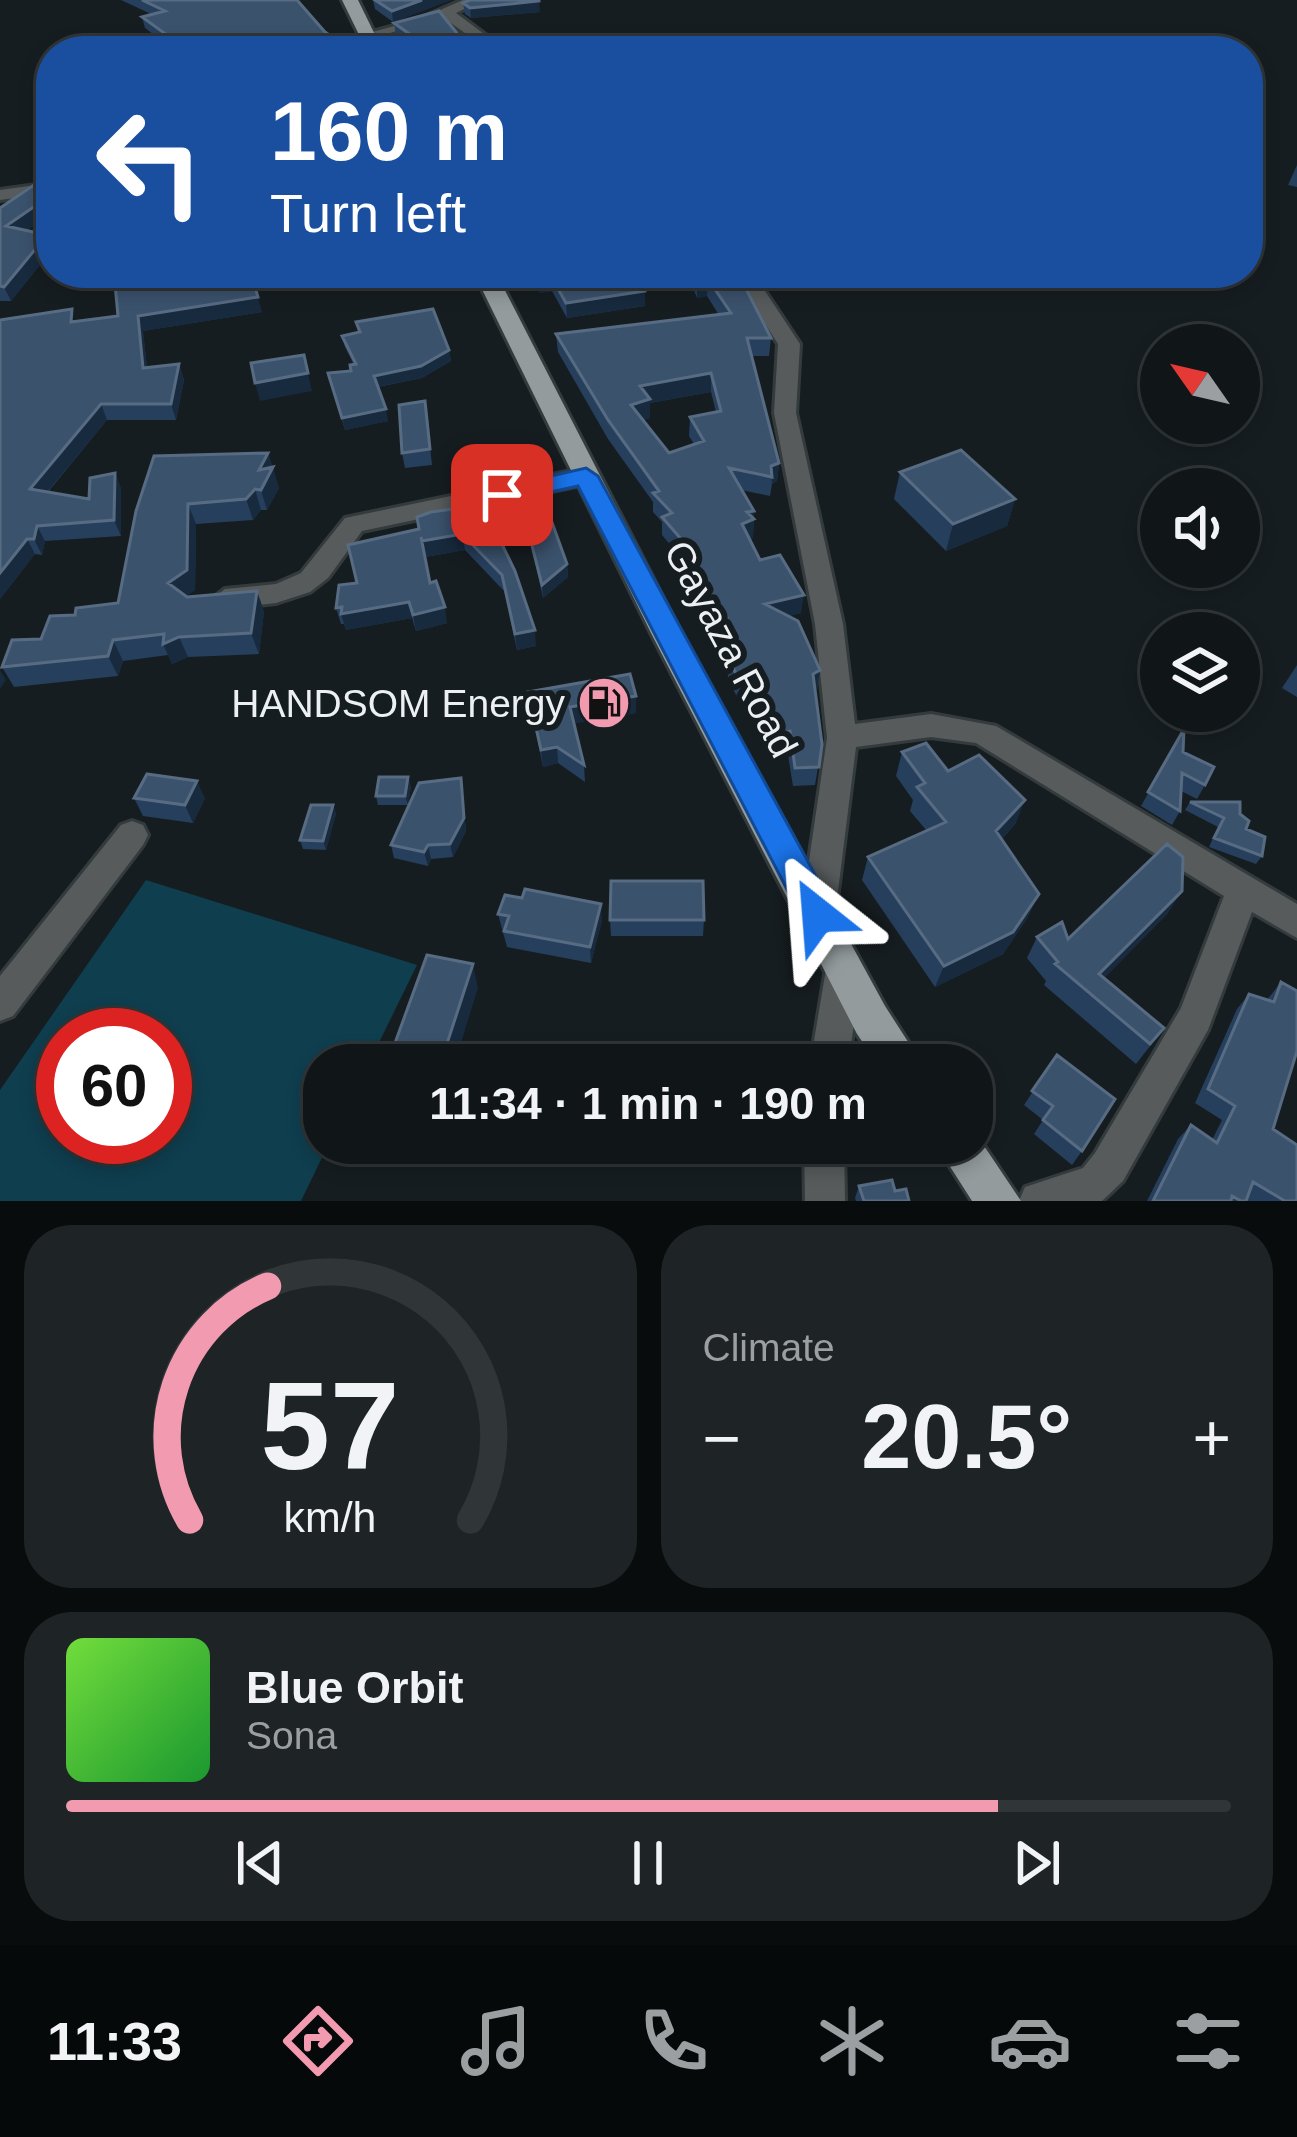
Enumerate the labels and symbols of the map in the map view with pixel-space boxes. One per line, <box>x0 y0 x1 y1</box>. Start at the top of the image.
north arrow <box>1140 324 1260 444</box>
pin <box>451 444 553 546</box>
street label: Gayaza Road <box>656 534 806 764</box>
fuel station icon: HANDSOM Energy <box>576 675 632 731</box>
place label: HANDSOM Energy <box>231 682 565 725</box>
position arrow <box>755 852 881 978</box>
speed limit sign: 60 <box>36 1008 192 1164</box>

